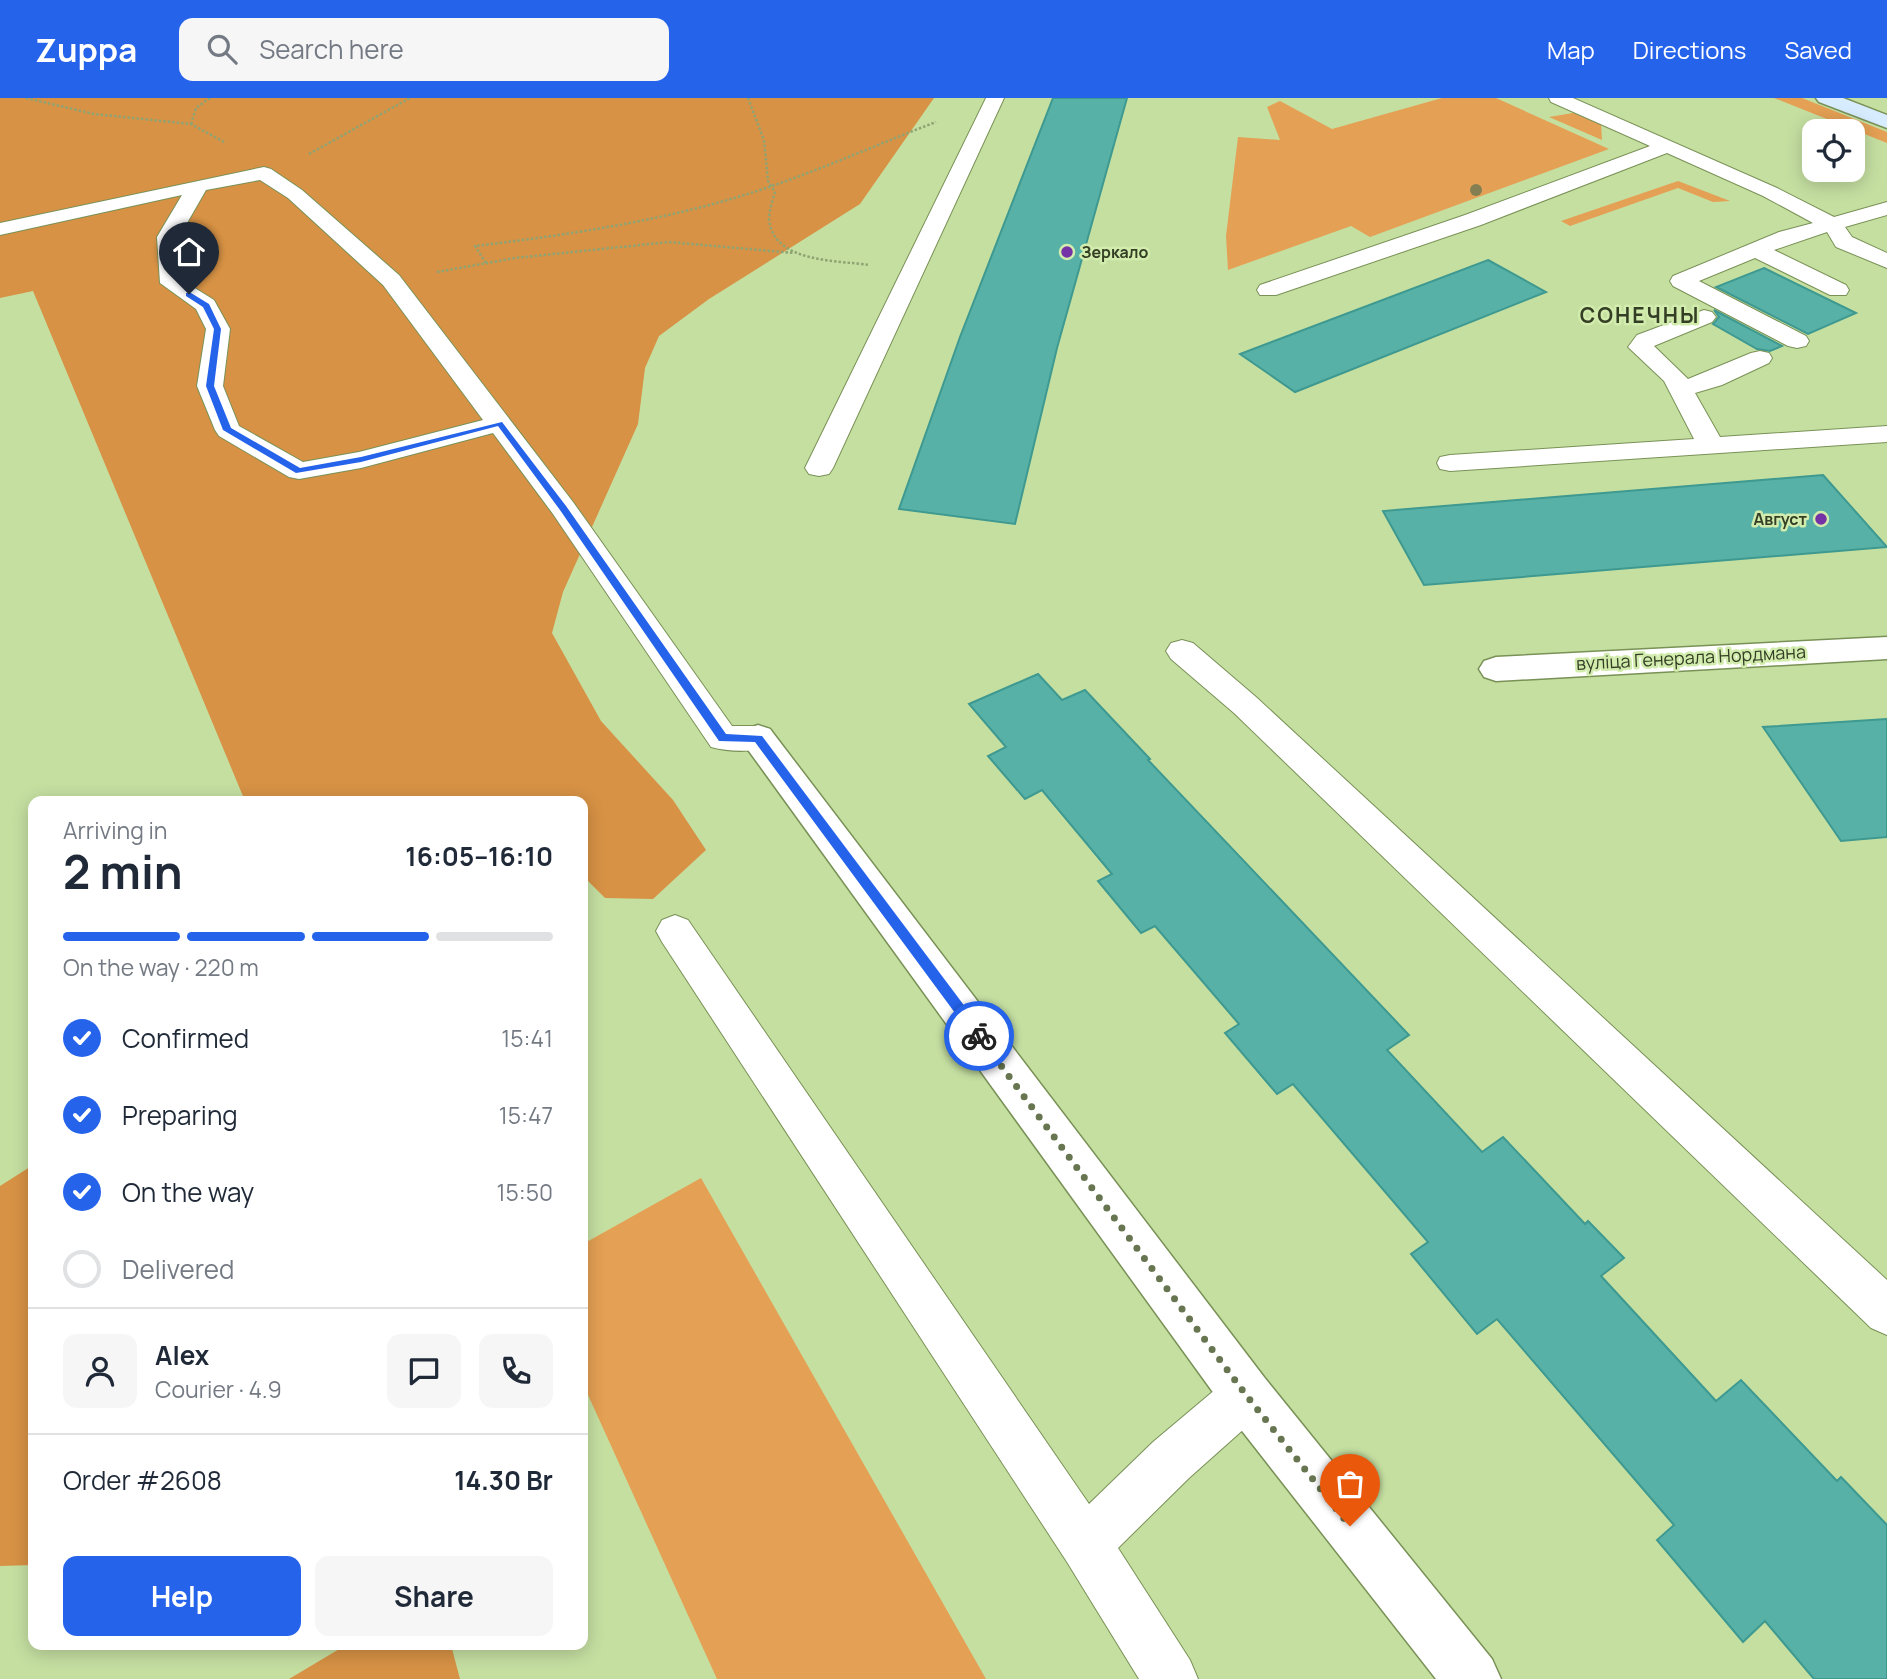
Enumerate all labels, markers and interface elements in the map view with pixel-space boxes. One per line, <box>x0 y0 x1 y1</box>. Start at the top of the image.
search box <box>179 18 669 81</box>
text: Zuppa <box>35 27 137 72</box>
icon: search <box>203 30 241 68</box>
text: Search here <box>259 31 404 67</box>
text: Map <box>1547 33 1595 66</box>
text: Directions <box>1633 33 1746 66</box>
text: Saved <box>1784 33 1852 66</box>
map controls <box>1802 119 1865 182</box>
button: locate <box>1802 119 1865 182</box>
pin <box>159 222 219 294</box>
icon: home <box>170 233 208 271</box>
place label: Зеркало <box>1081 241 1148 263</box>
marker: Зеркало <box>1059 244 1075 260</box>
district label: СОНЕЧНЫ <box>1580 301 1700 329</box>
place label: Август <box>1754 508 1807 530</box>
marker: Август <box>1813 511 1829 527</box>
street label: вуліца Генерала Нордмана <box>1575 639 1806 675</box>
text: Arriving in <box>63 814 168 846</box>
text: 16:05–16:10 <box>405 838 553 874</box>
text: 2 min <box>63 840 183 903</box>
text: On the way · 220 m <box>63 951 259 983</box>
courier <box>944 1001 1014 1071</box>
icon: bike <box>960 1017 998 1055</box>
icon: check <box>63 1019 101 1057</box>
text: Confirmed <box>122 1020 249 1056</box>
text: 15:41 <box>501 1022 553 1054</box>
icon: check <box>63 1096 101 1134</box>
text: Preparing <box>122 1097 238 1133</box>
text: 15:47 <box>499 1099 553 1131</box>
icon: check <box>63 1173 101 1211</box>
text: On the way <box>122 1174 254 1210</box>
text: 15:50 <box>497 1176 553 1208</box>
text: Delivered <box>122 1251 234 1287</box>
button: person <box>63 1334 137 1408</box>
button: chat <box>387 1334 461 1408</box>
button: phone <box>479 1334 553 1408</box>
text: Alex <box>155 1337 209 1373</box>
text: Courier · 4.9 <box>155 1373 282 1405</box>
pin <box>1320 1454 1380 1526</box>
text: Order #2608 <box>63 1462 222 1498</box>
text: 14.30 Br <box>454 1462 553 1498</box>
icon: bag <box>1331 1465 1369 1503</box>
button: Help <box>63 1556 301 1636</box>
button: Share <box>315 1556 553 1636</box>

